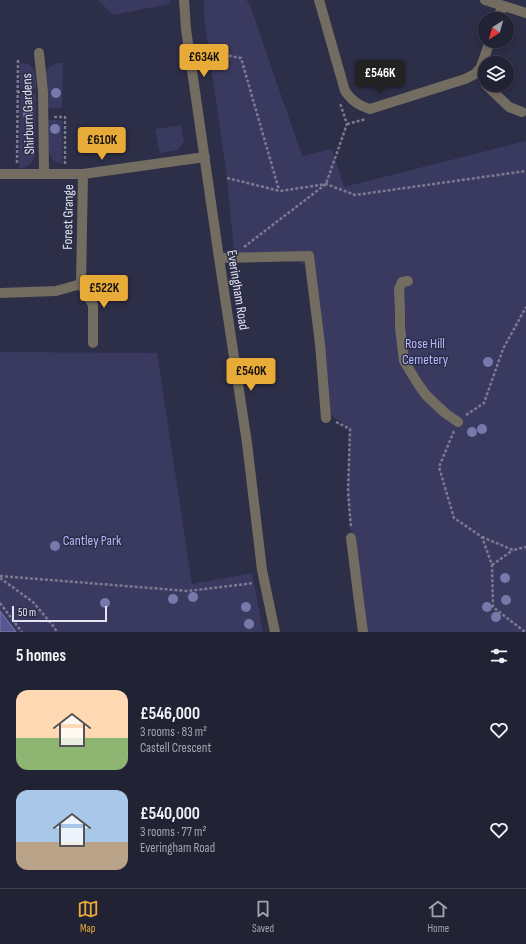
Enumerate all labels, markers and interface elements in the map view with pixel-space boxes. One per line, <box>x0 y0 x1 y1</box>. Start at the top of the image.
north arrow <box>478 12 514 48</box>
map controls <box>478 12 514 92</box>
pin: £634K <box>176 44 232 78</box>
text: £634K <box>188 49 220 65</box>
button: layers <box>478 56 514 92</box>
pin: £546K <box>352 60 408 94</box>
text: £546K <box>365 65 395 81</box>
street label: Shirburn Gardens <box>18 73 38 155</box>
pin: £610K <box>74 127 130 161</box>
text: £610K <box>87 132 117 148</box>
street label: Forest Grange <box>59 184 77 250</box>
street label: Everingham Road <box>223 249 253 331</box>
pin: £522K <box>76 275 132 309</box>
text: £522K <box>89 280 119 296</box>
park label: Rose Hill Cemetery <box>402 335 449 368</box>
pin: £540K <box>223 358 279 392</box>
text: £540K <box>235 363 267 379</box>
park label: Cantley Park <box>63 532 122 549</box>
scale bar <box>12 604 107 623</box>
text: 50 m <box>18 606 36 619</box>
icon: filters <box>488 645 510 667</box>
text: 5 homes <box>16 646 66 666</box>
text: £546,000 <box>140 704 200 724</box>
icon: home <box>48 706 96 754</box>
icon: heart <box>488 719 510 741</box>
text: 3 rooms · 83 m² <box>140 724 207 740</box>
text: Castell Crescent <box>140 740 211 756</box>
text: £540,000 <box>140 804 200 824</box>
icon: home <box>48 806 96 854</box>
icon: heart <box>488 819 510 841</box>
text: 3 rooms · 77 m² <box>140 824 206 840</box>
text: Everingham Road <box>140 840 215 856</box>
tab: Map <box>77 898 99 935</box>
tab: Saved <box>252 898 274 935</box>
tab: Home <box>427 898 449 935</box>

